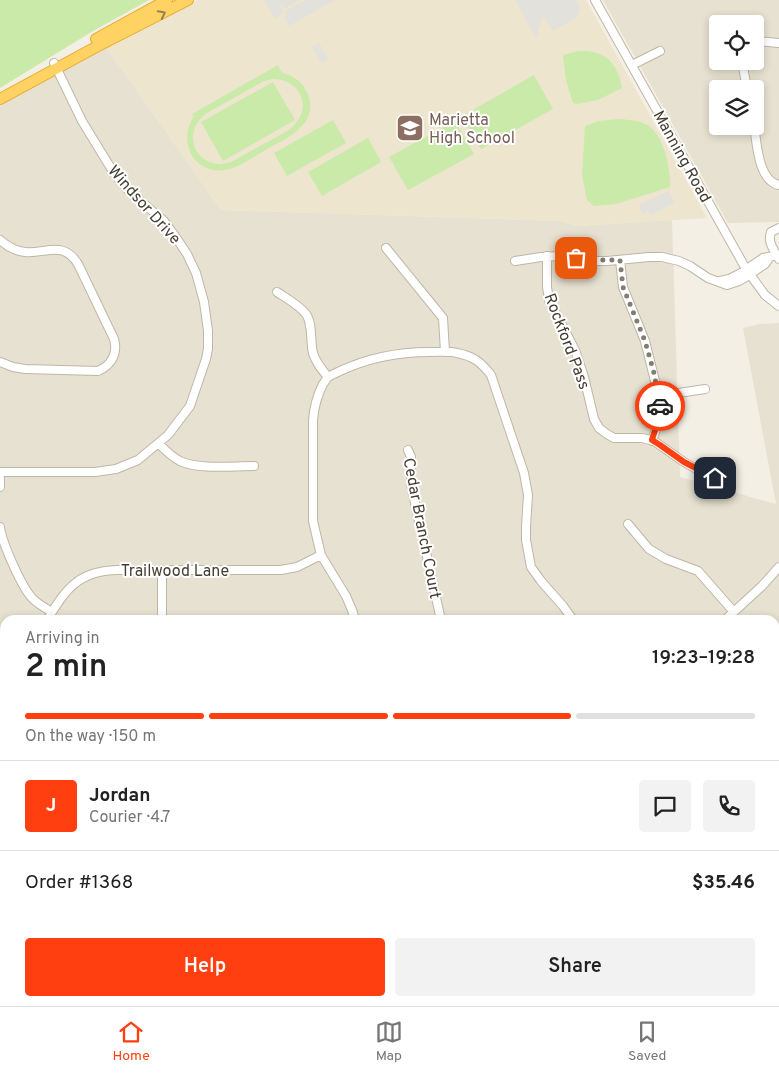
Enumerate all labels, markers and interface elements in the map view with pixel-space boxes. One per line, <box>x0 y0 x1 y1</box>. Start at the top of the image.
one-way arrow <box>156 10 165 20</box>
map controls <box>709 15 764 135</box>
button: locate <box>709 15 764 70</box>
button: layers <box>709 80 764 135</box>
street label: Manning Road <box>648 107 715 207</box>
place label: Marietta High School <box>429 111 515 149</box>
school or university icon: Marietta High School <box>395 113 425 143</box>
street label: Windsor Drive <box>103 162 184 249</box>
pin <box>555 237 597 279</box>
icon: bag <box>562 244 590 272</box>
street label: Rockford Pass <box>539 291 594 393</box>
courier <box>635 381 685 431</box>
icon: car <box>646 392 674 420</box>
street label: Cedar Branch Court <box>398 456 444 600</box>
pin <box>694 457 736 499</box>
icon: home <box>701 464 729 492</box>
street label: Trailwood Lane <box>121 562 229 582</box>
text: Arriving in <box>25 629 100 649</box>
text: 19:23–19:28 <box>652 646 755 670</box>
text: 2 min <box>25 648 107 688</box>
text: On the way · 150 m <box>25 727 156 747</box>
button: chat <box>639 780 691 832</box>
button: phone <box>703 780 755 832</box>
text: Jordan <box>89 784 151 808</box>
text: J <box>46 794 56 818</box>
text: Courier · 4.7 <box>89 808 170 828</box>
text: Order #1368 <box>25 871 133 895</box>
text: $35.46 <box>692 871 755 895</box>
button: Help <box>25 938 385 996</box>
button: Share <box>395 938 755 996</box>
tab: Home <box>113 1018 150 1065</box>
tab: Map <box>375 1018 403 1065</box>
tab: Saved <box>628 1018 666 1065</box>

